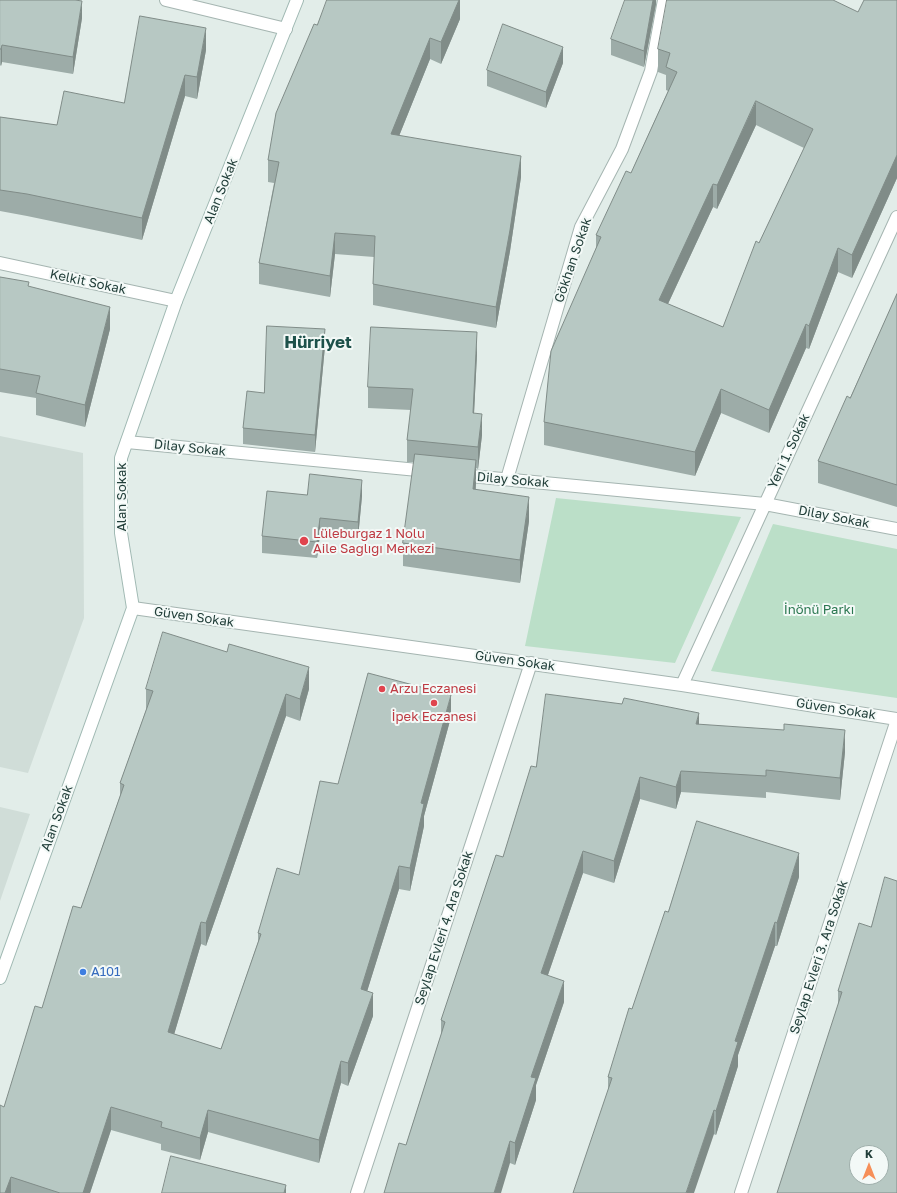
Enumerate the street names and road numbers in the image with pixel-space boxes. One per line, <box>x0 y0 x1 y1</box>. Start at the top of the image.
street label: Alan Sokak <box>201 156 241 226</box>
street label: Gökhan Sokak <box>551 215 595 305</box>
street label: Kelkit Sokak <box>48 266 128 298</box>
street label: Yeni 1. Sokak <box>765 411 813 491</box>
street label: Dilay Sokak <box>153 436 227 460</box>
street label: Alan Sokak <box>114 462 130 532</box>
street label: Dilay Sokak <box>476 469 550 491</box>
street label: Dilay Sokak <box>797 502 871 532</box>
street label: Güven Sokak <box>153 604 235 630</box>
street label: Güven Sokak <box>474 648 556 674</box>
street label: Güven Sokak <box>795 695 877 723</box>
street label: Alan Sokak <box>38 783 76 853</box>
street label: Seylap Evleri 4. Ara Sokak <box>412 849 476 1007</box>
street label: Seylap Evleri 3. Ara Sokak <box>787 878 851 1036</box>

